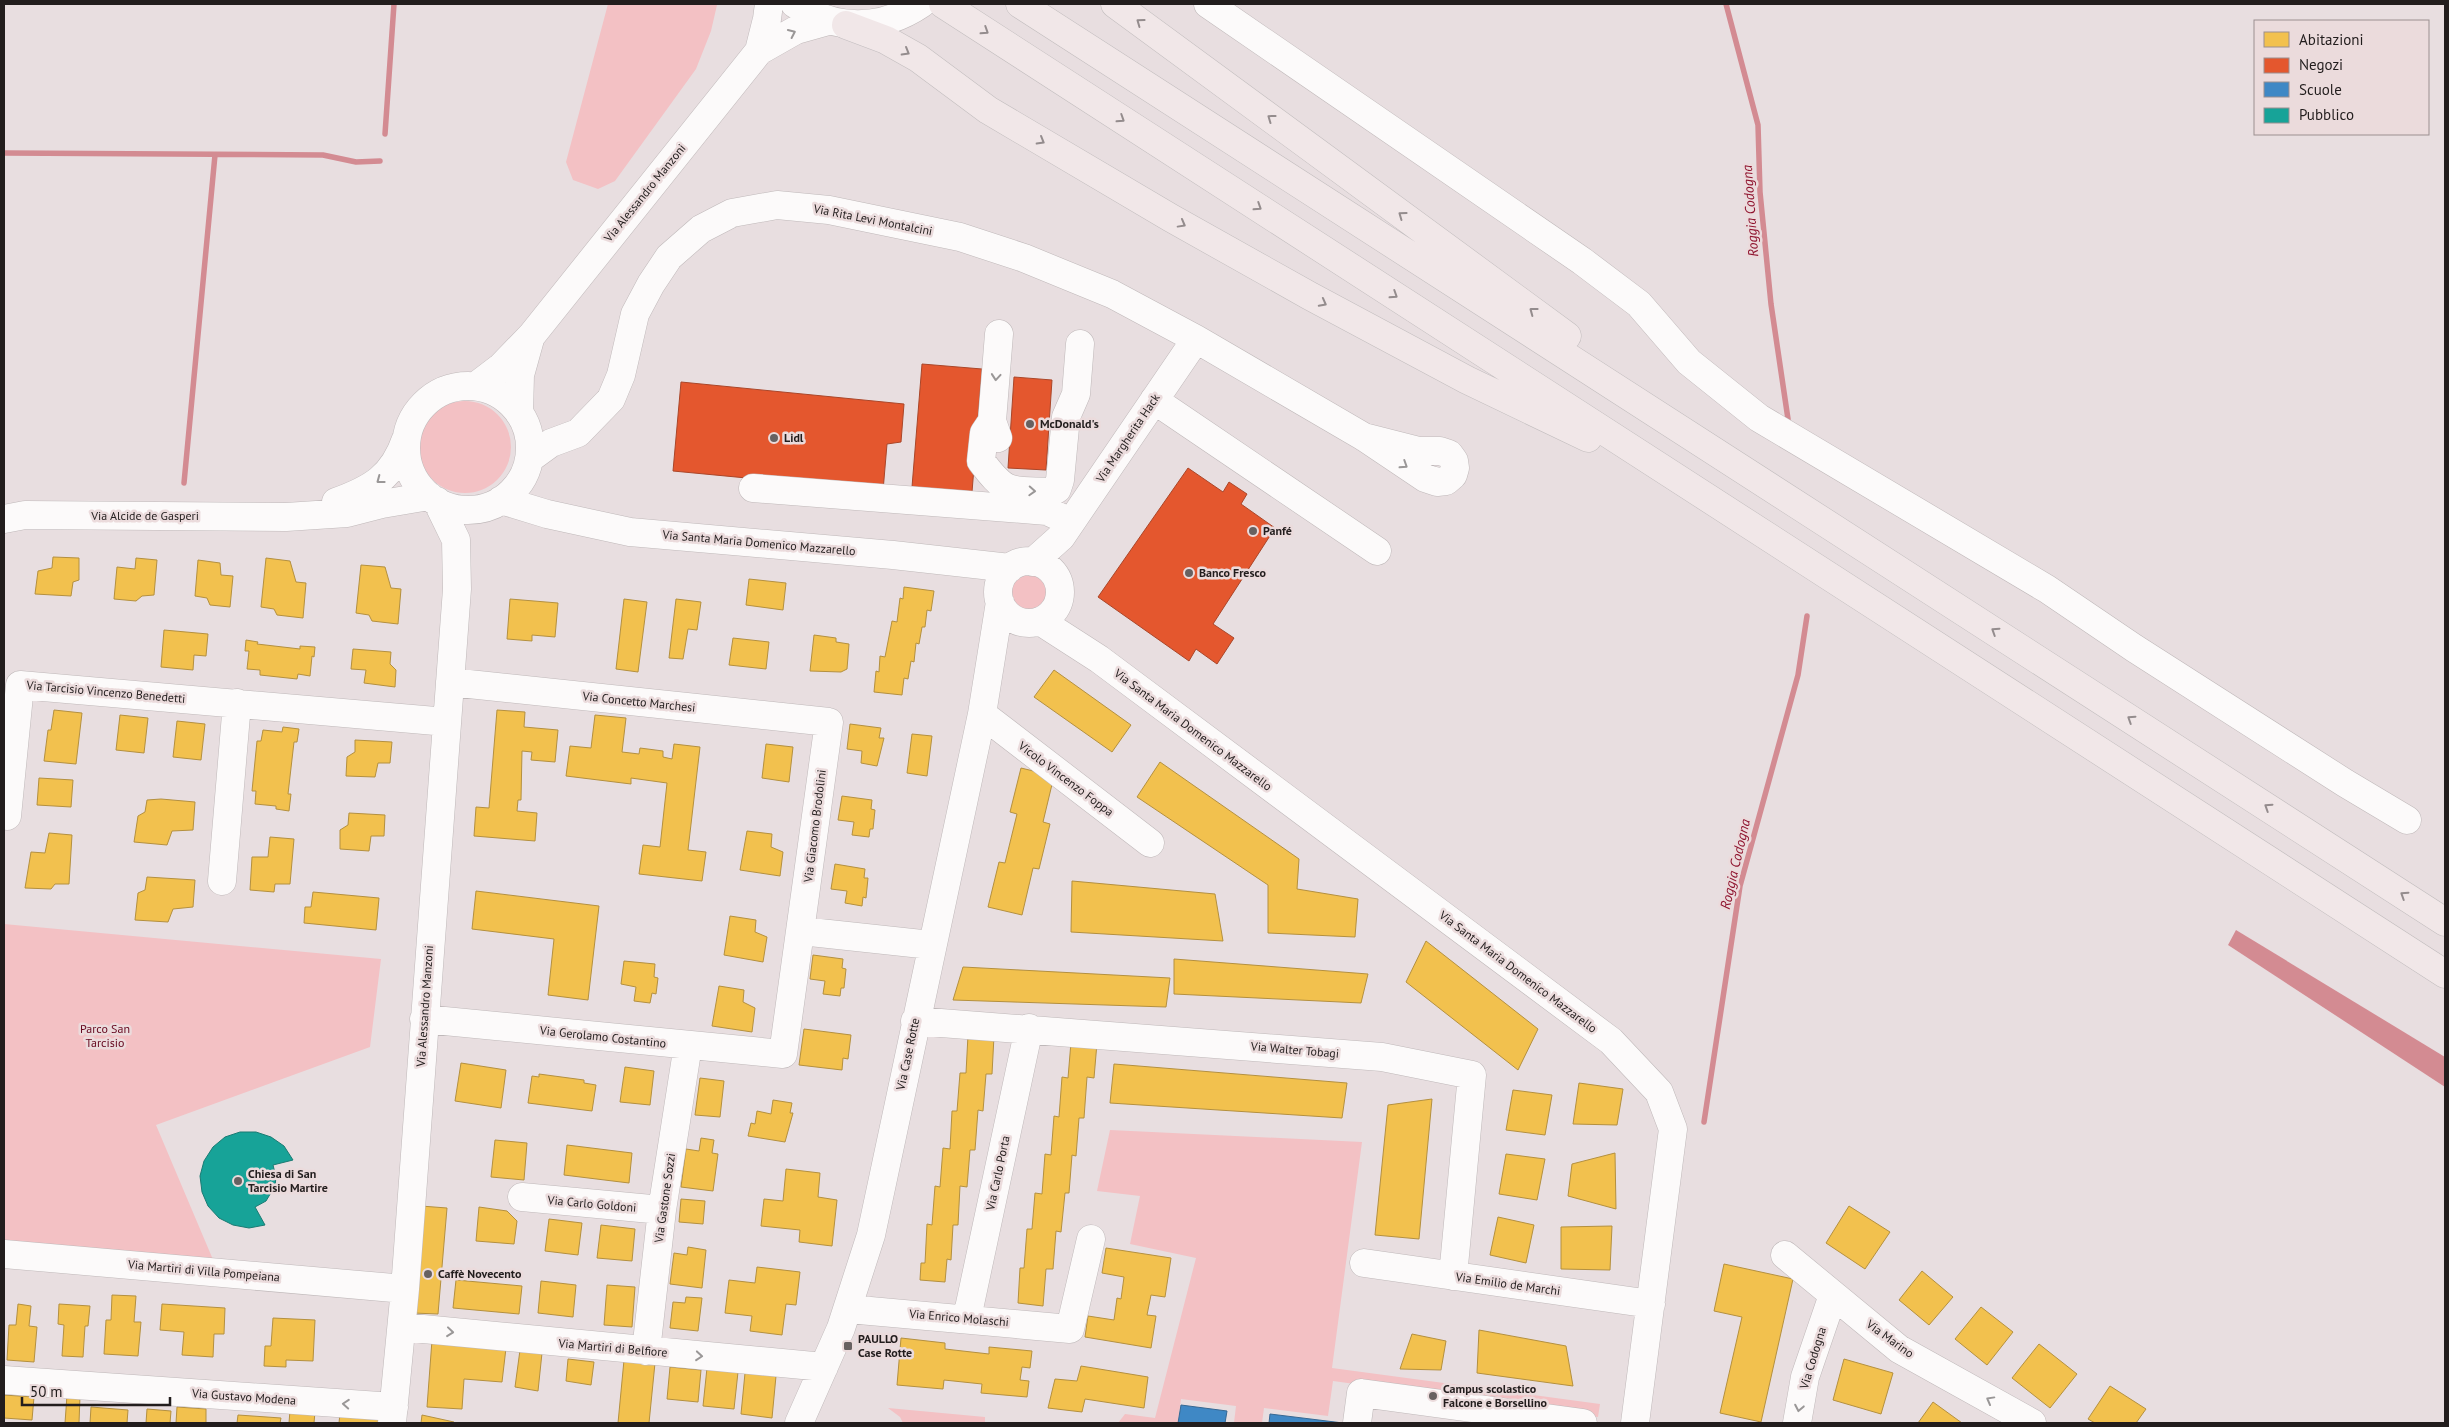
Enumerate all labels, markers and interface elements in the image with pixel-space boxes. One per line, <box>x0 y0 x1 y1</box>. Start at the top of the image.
one-way arrow <box>1136 19 1146 28</box>
legend <box>2254 20 2429 135</box>
one-way arrow <box>979 24 988 34</box>
one-way arrow <box>787 28 796 39</box>
text: Abitazioni <box>2299 30 2363 49</box>
one-way arrow <box>901 45 910 55</box>
text: Negozi <box>2299 55 2343 74</box>
text: Scuole <box>2299 80 2342 99</box>
text: Pubblico <box>2299 105 2354 124</box>
one-way arrow <box>1115 113 1125 122</box>
one-way arrow <box>1268 116 1277 124</box>
one-way arrow <box>1036 135 1045 145</box>
street label: Via Alessandro Manzoni <box>600 141 689 245</box>
water label: Roggia Codogna <box>1738 164 1762 258</box>
street label: Via Rita Levi Montalcini <box>811 200 934 238</box>
one-way arrow <box>1252 201 1261 210</box>
one-way arrow <box>1399 212 1408 220</box>
one-way arrow <box>1176 217 1185 227</box>
one-way arrow <box>1389 289 1398 299</box>
one-way arrow <box>1318 297 1327 307</box>
one-way arrow <box>1530 308 1539 316</box>
one-way arrow <box>990 374 1001 382</box>
street label: Via Margherita Hack <box>1092 390 1163 486</box>
place label: McDonald's <box>1040 416 1099 431</box>
marker: McDonald's <box>1024 418 1036 430</box>
place label: Lidl <box>784 430 804 445</box>
marker: Lidl <box>768 432 780 444</box>
one-way arrow <box>1399 458 1408 468</box>
one-way arrow <box>377 474 386 482</box>
one-way arrow <box>1029 486 1037 497</box>
street label: Via Alcide de Gasperi <box>90 508 199 523</box>
place label: Panfé <box>1263 523 1292 538</box>
marker: Panfé <box>1247 525 1259 537</box>
street label: Via Santa Maria Domenico Mazzarello <box>661 527 856 558</box>
place label: Banco Fresco <box>1199 565 1267 580</box>
marker: Banco Fresco <box>1183 567 1195 579</box>
one-way arrow <box>1991 628 2000 638</box>
street label: Via Santa Maria Domenico Mazzarello <box>1111 665 1275 794</box>
street label: Via Tarcisio Vincenzo Benedetti <box>25 677 186 706</box>
street label: Via Concetto Marchesi <box>581 688 696 715</box>
one-way arrow <box>2127 716 2136 726</box>
street label: Vicolo Vincenzo Foppa <box>1015 737 1117 819</box>
street label: Via Giacomo Brodolini <box>800 769 829 884</box>
one-way arrow <box>2264 804 2273 814</box>
water label: Roggia Codogna <box>1716 817 1754 911</box>
one-way arrow <box>2401 892 2410 902</box>
street label: Via Santa Maria Domenico Mazzarello <box>1436 907 1600 1036</box>
street label: Via Alessandro Manzoni <box>413 945 436 1068</box>
street label: Via Case Rotte <box>892 1017 922 1092</box>
park label: Parco San Tarcisio <box>80 1021 130 1050</box>
street label: Via Gerolamo Costantino <box>538 1022 667 1051</box>
street label: Via Walter Tobagi <box>1249 1038 1340 1061</box>
street label: Via Carlo Porta <box>982 1134 1013 1213</box>
street label: Via Gastone Sozzi <box>651 1152 678 1245</box>
place label: Chiesa di San Tarcisio Martire <box>248 1166 328 1195</box>
marker: Chiesa di San Tarcisio Martire <box>232 1175 244 1187</box>
street label: Via Carlo Goldoni <box>546 1192 637 1215</box>
street label: Via Martiri di Villa Pompeiana <box>127 1256 281 1285</box>
place label: Caffè Novecento <box>438 1266 522 1281</box>
marker: Caffè Novecento <box>422 1268 434 1280</box>
street label: Via Emilio de Marchi <box>1454 1269 1561 1298</box>
street label: Via Enrico Molaschi <box>908 1306 1009 1329</box>
street label: Via Marino <box>1863 1316 1917 1361</box>
street label: Via Codogna <box>1796 1325 1829 1392</box>
one-way arrow <box>447 1326 455 1337</box>
place label: PAULLO Case Rotte <box>858 1331 912 1360</box>
street label: Via Martiri di Belfiore <box>557 1335 668 1360</box>
marker: PAULLO Case Rotte <box>842 1340 854 1352</box>
one-way arrow <box>695 1350 703 1361</box>
scale bar <box>22 1374 170 1406</box>
place label: Campus scolastico Falcone e Borsellino <box>1443 1381 1548 1410</box>
text: 50 m <box>30 1382 63 1401</box>
street label: Via Gustavo Modena <box>190 1385 297 1408</box>
marker: Campus scolastico Falcone e Borsellino <box>1427 1390 1439 1402</box>
one-way arrow <box>1986 1396 1995 1406</box>
one-way arrow <box>342 1398 350 1409</box>
one-way arrow <box>1795 1404 1805 1413</box>

